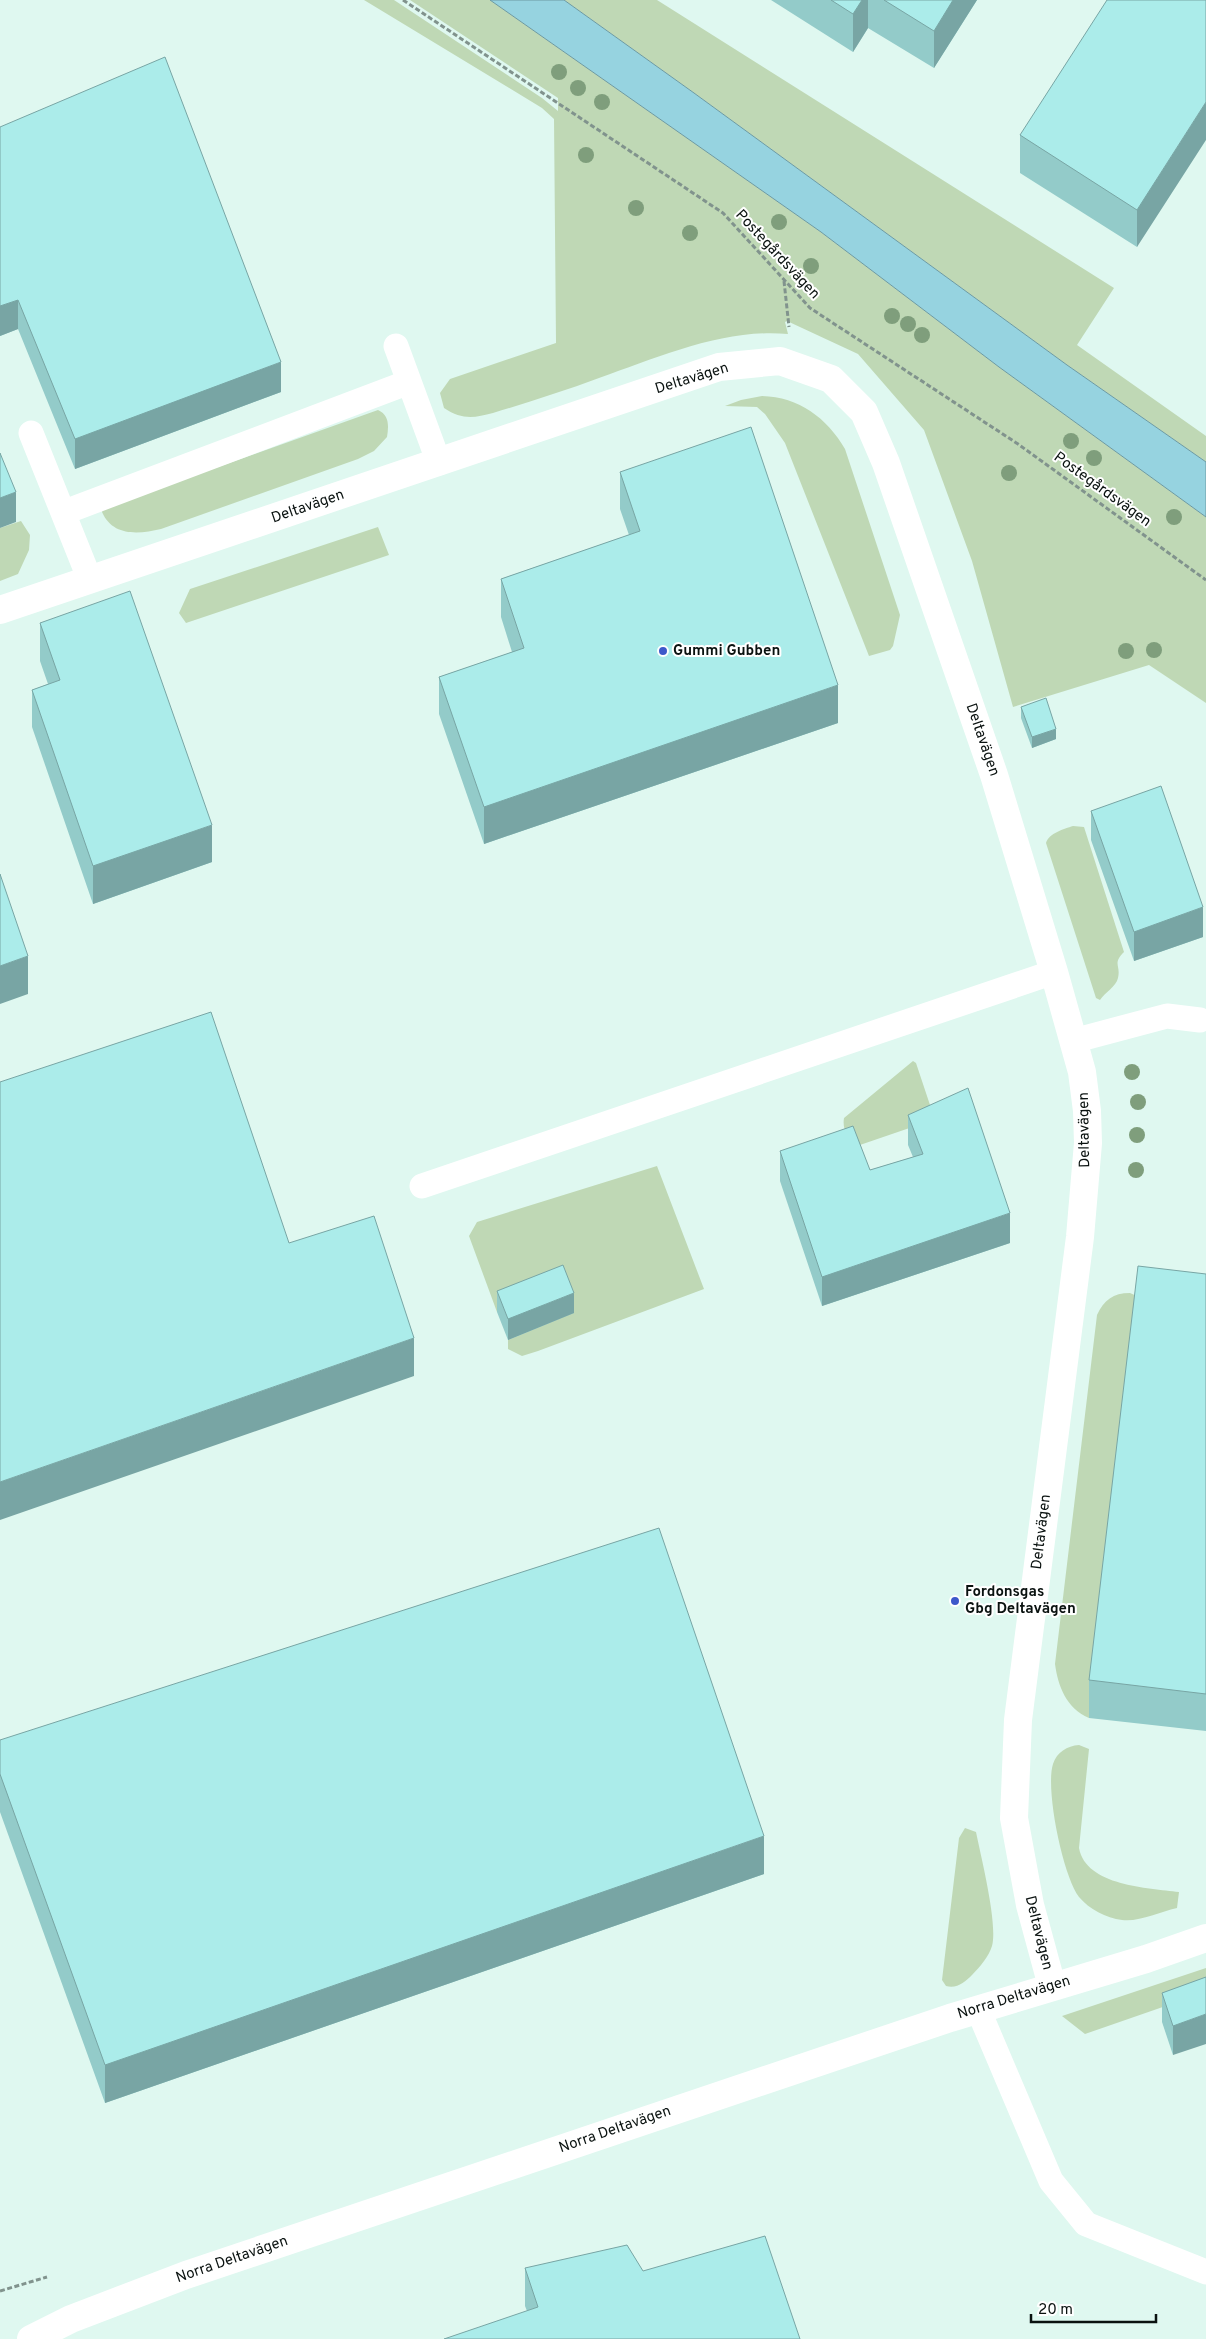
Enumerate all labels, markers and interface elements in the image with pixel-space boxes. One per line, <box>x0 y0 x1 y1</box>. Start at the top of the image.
street label: Postegårdsvägen <box>731 206 823 304</box>
street label: Deltavägen <box>653 359 731 399</box>
street label: Postegårdsvägen <box>1050 448 1154 532</box>
street label: Deltavägen <box>269 486 347 528</box>
place label: Gummi Gubben <box>673 642 780 661</box>
marker: Gummi Gubben <box>657 645 669 657</box>
street label: Deltavägen <box>961 701 1003 779</box>
street label: Deltavägen <box>1075 1092 1095 1168</box>
street label: Deltavägen <box>1028 1493 1056 1571</box>
place label: Fordonsgas Gbg Deltavägen <box>965 1583 1076 1619</box>
marker: Fordonsgas Gbg Deltavägen <box>949 1595 961 1607</box>
street label: Deltavägen <box>1020 1894 1056 1972</box>
street label: Norra Deltavägen <box>955 1972 1073 2024</box>
street label: Norra Deltavägen <box>556 2102 674 2158</box>
street label: Norra Deltavägen <box>173 2232 291 2288</box>
scale bar <box>1031 2292 1156 2324</box>
text: 20 m <box>1038 2301 1073 2320</box>

